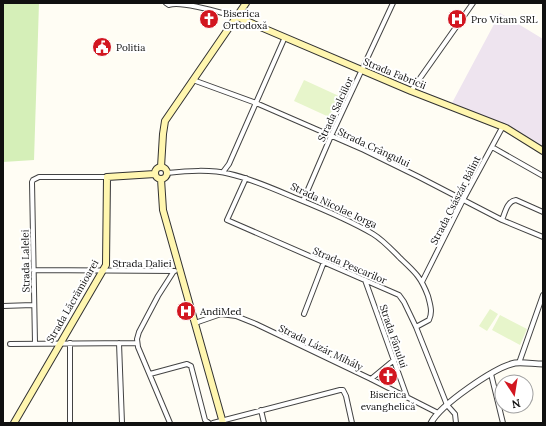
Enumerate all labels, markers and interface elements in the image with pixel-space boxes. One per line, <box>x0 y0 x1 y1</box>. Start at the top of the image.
place label: Biserica Ortodoxă <box>223 7 267 32</box>
church icon: Biserica Ortodoxă <box>198 8 220 30</box>
hospital icon: Pro Vitam SRL <box>446 8 468 30</box>
place label: Pro Vitam SRL <box>471 13 538 26</box>
public building icon: Politia <box>91 36 113 58</box>
place label: Politia <box>116 41 145 54</box>
street label: Strada Fabricii <box>361 55 428 92</box>
street label: Strada Salciilor <box>315 74 356 144</box>
street label: Strada Crângului <box>336 125 412 170</box>
street label: Strada Császár Bálint <box>427 153 484 247</box>
street label: Strada Nicolae Iorga <box>288 180 379 231</box>
street label: Strada Lalelei <box>18 229 33 293</box>
street label: Strada Pescarilor <box>311 244 389 287</box>
street label: Strada Lăcrămioarei <box>43 257 102 345</box>
street label: Strada Daliei <box>112 257 172 270</box>
hospital icon: AndiMed <box>175 300 197 322</box>
street label: Strada Fânului <box>377 303 411 370</box>
place label: AndiMed <box>199 305 242 318</box>
street label: Strada Lázár Mihály <box>277 321 366 374</box>
church icon: Biserica evanghelică <box>377 365 399 387</box>
north arrow <box>494 374 534 414</box>
place label: Biserica evanghelică <box>361 388 415 413</box>
text: N <box>510 396 522 412</box>

